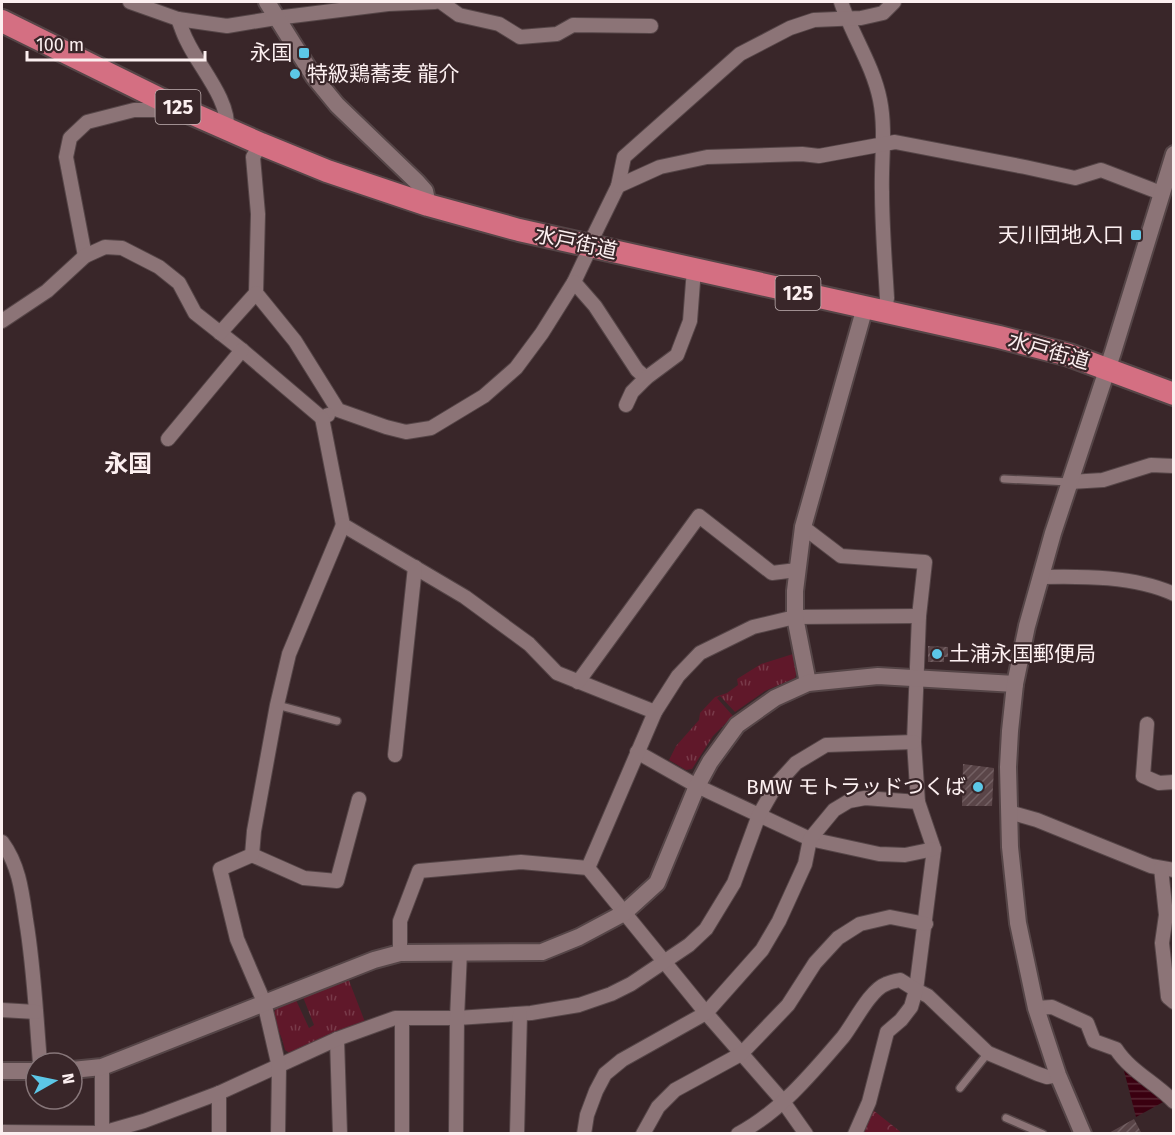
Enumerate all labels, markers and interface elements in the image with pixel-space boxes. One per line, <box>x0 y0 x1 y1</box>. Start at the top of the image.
scale bar <box>27 24 206 62</box>
text: 100 m <box>36 34 84 56</box>
place label: 永国 <box>250 40 292 66</box>
marker: 永国 <box>297 46 311 60</box>
place label: 特級鶏蕎麦 龍介 <box>307 61 460 87</box>
marker: 特級鶏蕎麦 龍介 <box>288 67 302 81</box>
road number: 125 <box>156 90 201 124</box>
street label: 水戸街道 <box>532 222 620 264</box>
place label: 天川団地入口 <box>998 222 1124 248</box>
marker: 天川団地入口 <box>1129 228 1143 242</box>
road number: 125 <box>776 276 820 310</box>
street label: 水戸街道 <box>1005 327 1093 375</box>
district label: 永国 <box>104 450 152 478</box>
place label: 土浦永国郵便局 <box>949 641 1096 667</box>
marker: 土浦永国郵便局 <box>930 647 944 661</box>
place label: BMW モトラッドつくば <box>746 774 966 800</box>
marker: BMW モトラッドつくば <box>971 780 985 794</box>
north arrow <box>24 1051 84 1111</box>
text: N <box>58 1072 79 1085</box>

